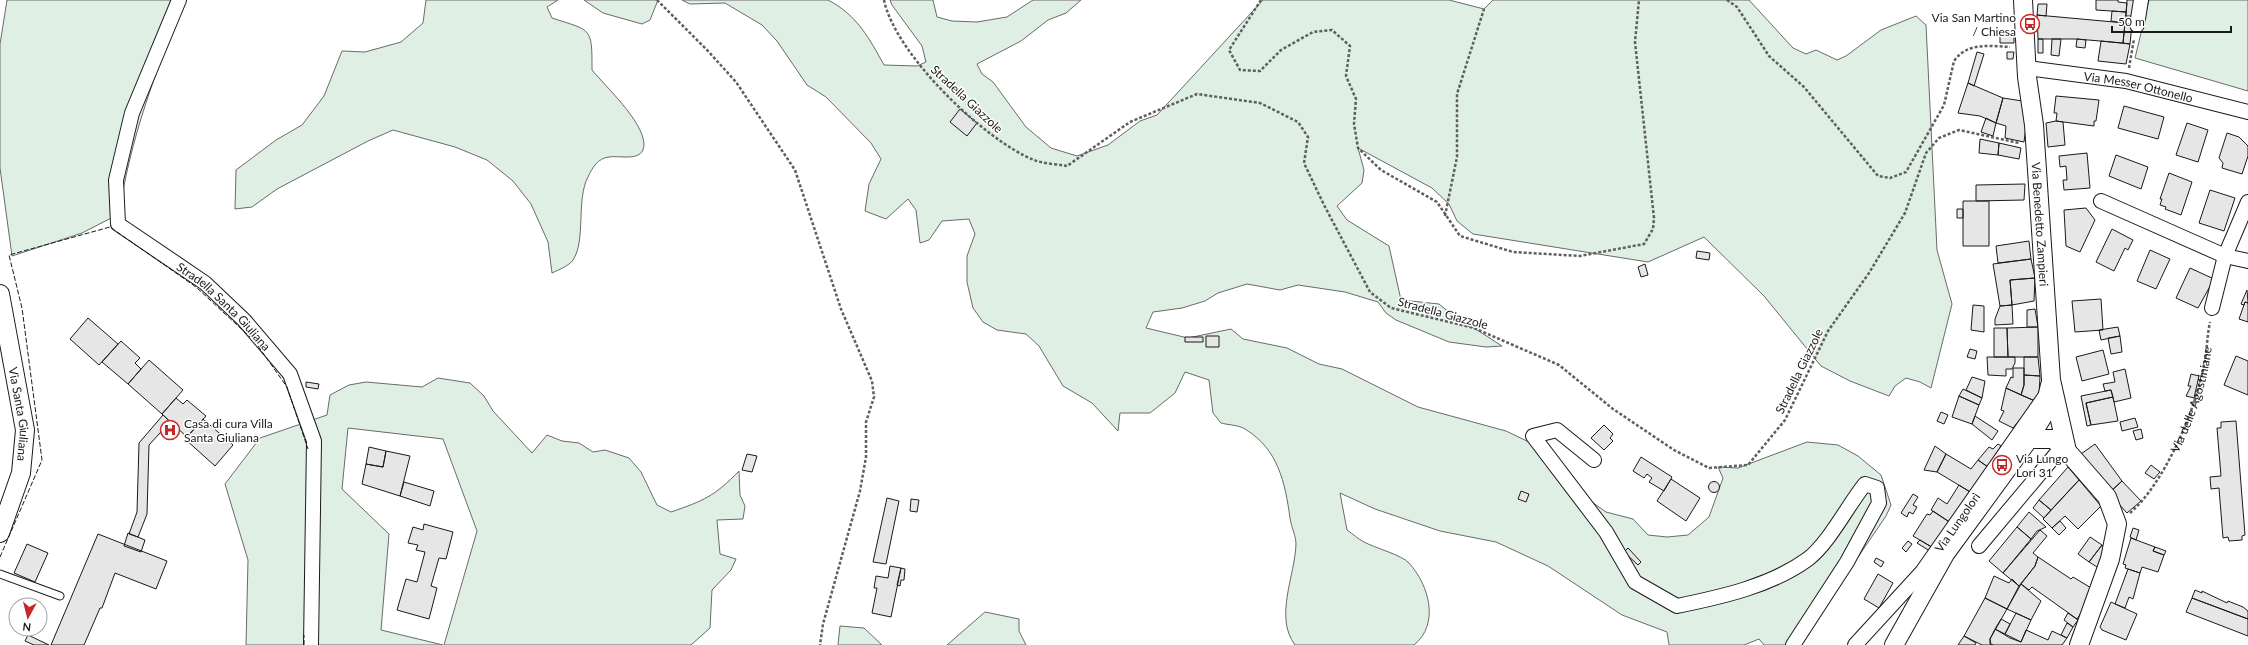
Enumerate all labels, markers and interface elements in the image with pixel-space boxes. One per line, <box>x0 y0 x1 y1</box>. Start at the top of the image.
scale bar <box>2112 8 2231 34</box>
place label: Via San Martino / Chiesa <box>1932 10 2016 39</box>
bus stop icon: Via San Martino / Chiesa <box>2019 13 2041 35</box>
text: 50 m <box>2118 14 2145 29</box>
street label: Stradella Giazzole <box>928 62 1006 136</box>
street label: Via Messer Ottonello <box>2083 68 2195 105</box>
street label: Via Benedetto Zampieri <box>2029 162 2052 287</box>
street label: Stradella Santa Giuliana <box>174 259 274 354</box>
street label: Stradella Giazzole <box>1396 294 1490 332</box>
street label: Stradella Giazzole <box>1772 326 1826 416</box>
street label: Via delle Agostiniane <box>2167 346 2214 455</box>
street label: Via Santa Giuliana <box>6 366 32 462</box>
place label: Casa di cura Villa Santa Giuliana <box>184 416 273 445</box>
hospital icon: Casa di cura Villa Santa Giuliana <box>159 419 181 441</box>
place label: Via Lungo Lorì 31 <box>2016 451 2068 480</box>
bus stop icon: Via Lungo Lorì 31 <box>1991 454 2013 476</box>
street label: Via Lungolorì <box>1931 489 1983 555</box>
north arrow <box>8 597 48 637</box>
text: N <box>22 620 32 634</box>

